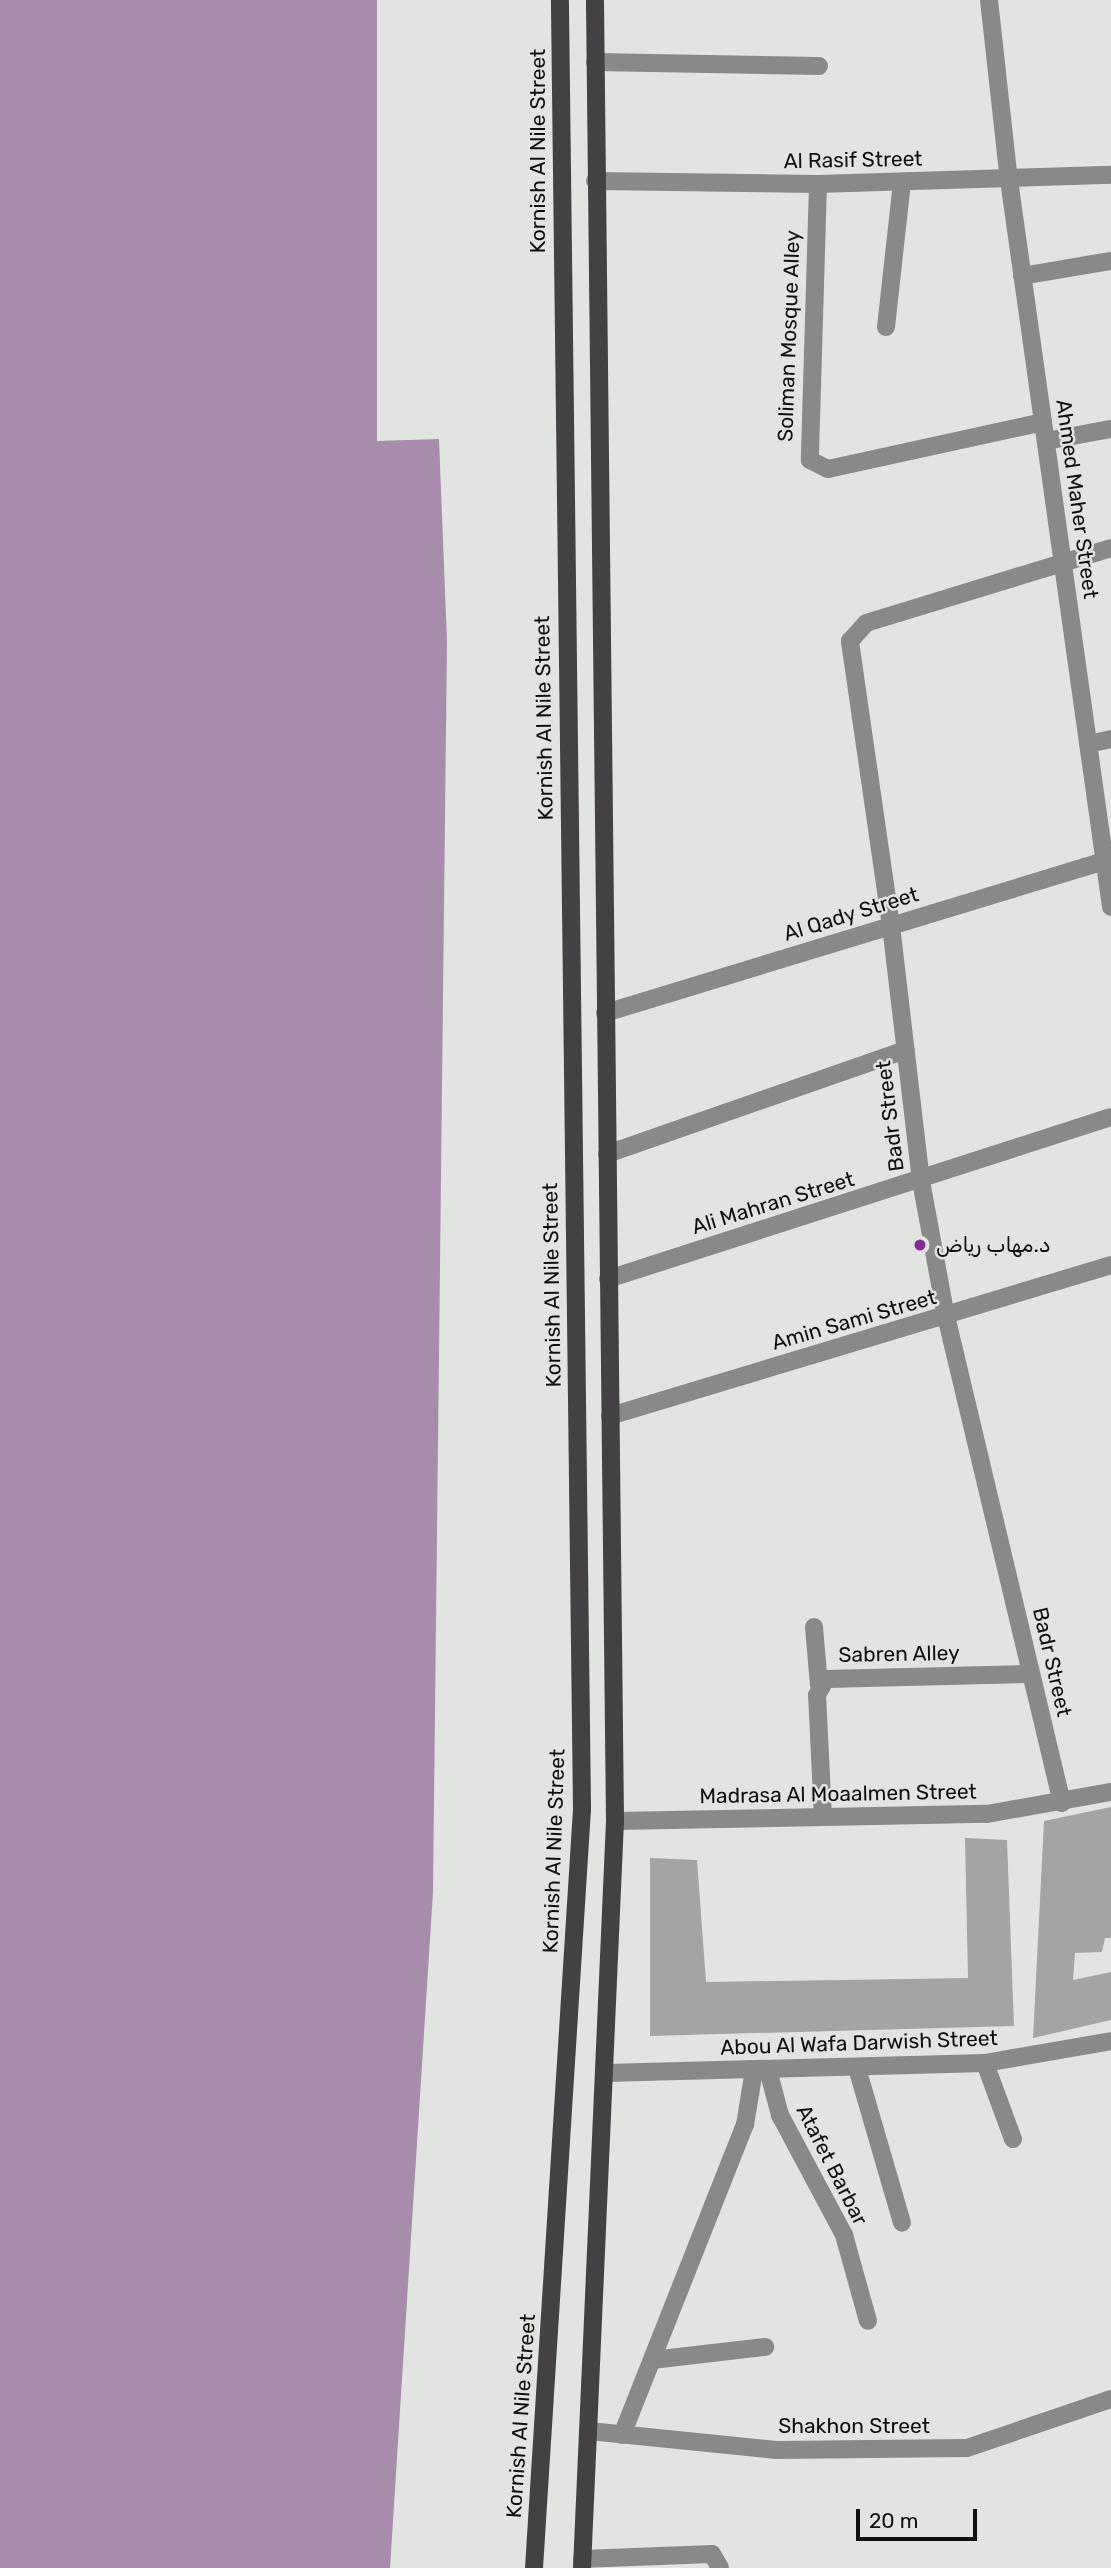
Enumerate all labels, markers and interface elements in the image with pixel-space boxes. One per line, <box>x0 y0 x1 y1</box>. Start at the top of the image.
street label: Kornish Al Nile Street <box>525 48 551 254</box>
street label: Al Rasif Street <box>783 146 923 174</box>
street label: Soliman Mosque Alley <box>773 230 805 442</box>
street label: Ahmed Maher Street <box>1050 397 1104 601</box>
street label: Kornish Al Nile Street <box>530 615 558 821</box>
street label: Al Qady Street <box>780 881 922 947</box>
street label: Badr Street <box>871 1059 909 1173</box>
street label: Ali Mahran Street <box>689 1166 857 1240</box>
street label: Kornish Al Nile Street <box>538 1182 566 1388</box>
place label: د.مهاب رياض <box>936 1232 1050 1258</box>
marker: د.مهاب رياض <box>910 1235 930 1255</box>
street label: Amin Sami Street <box>769 1284 939 1356</box>
street label: Badr Street <box>1027 1605 1077 1719</box>
street label: Sabren Alley <box>838 1640 960 1668</box>
street label: Kornish Al Nile Street <box>538 1748 570 1954</box>
street label: Madrasa Al Moaalmen Street <box>699 1779 977 1809</box>
street label: Abou Al Wafa Darwish Street <box>719 2026 999 2060</box>
street label: Atafet Barbar <box>791 2101 873 2229</box>
street label: Kornish Al Nile Street <box>501 2313 541 2519</box>
street label: Shakhon Street <box>778 2413 930 2439</box>
scale bar <box>859 2494 980 2538</box>
text: 20 m <box>869 2508 918 2533</box>

